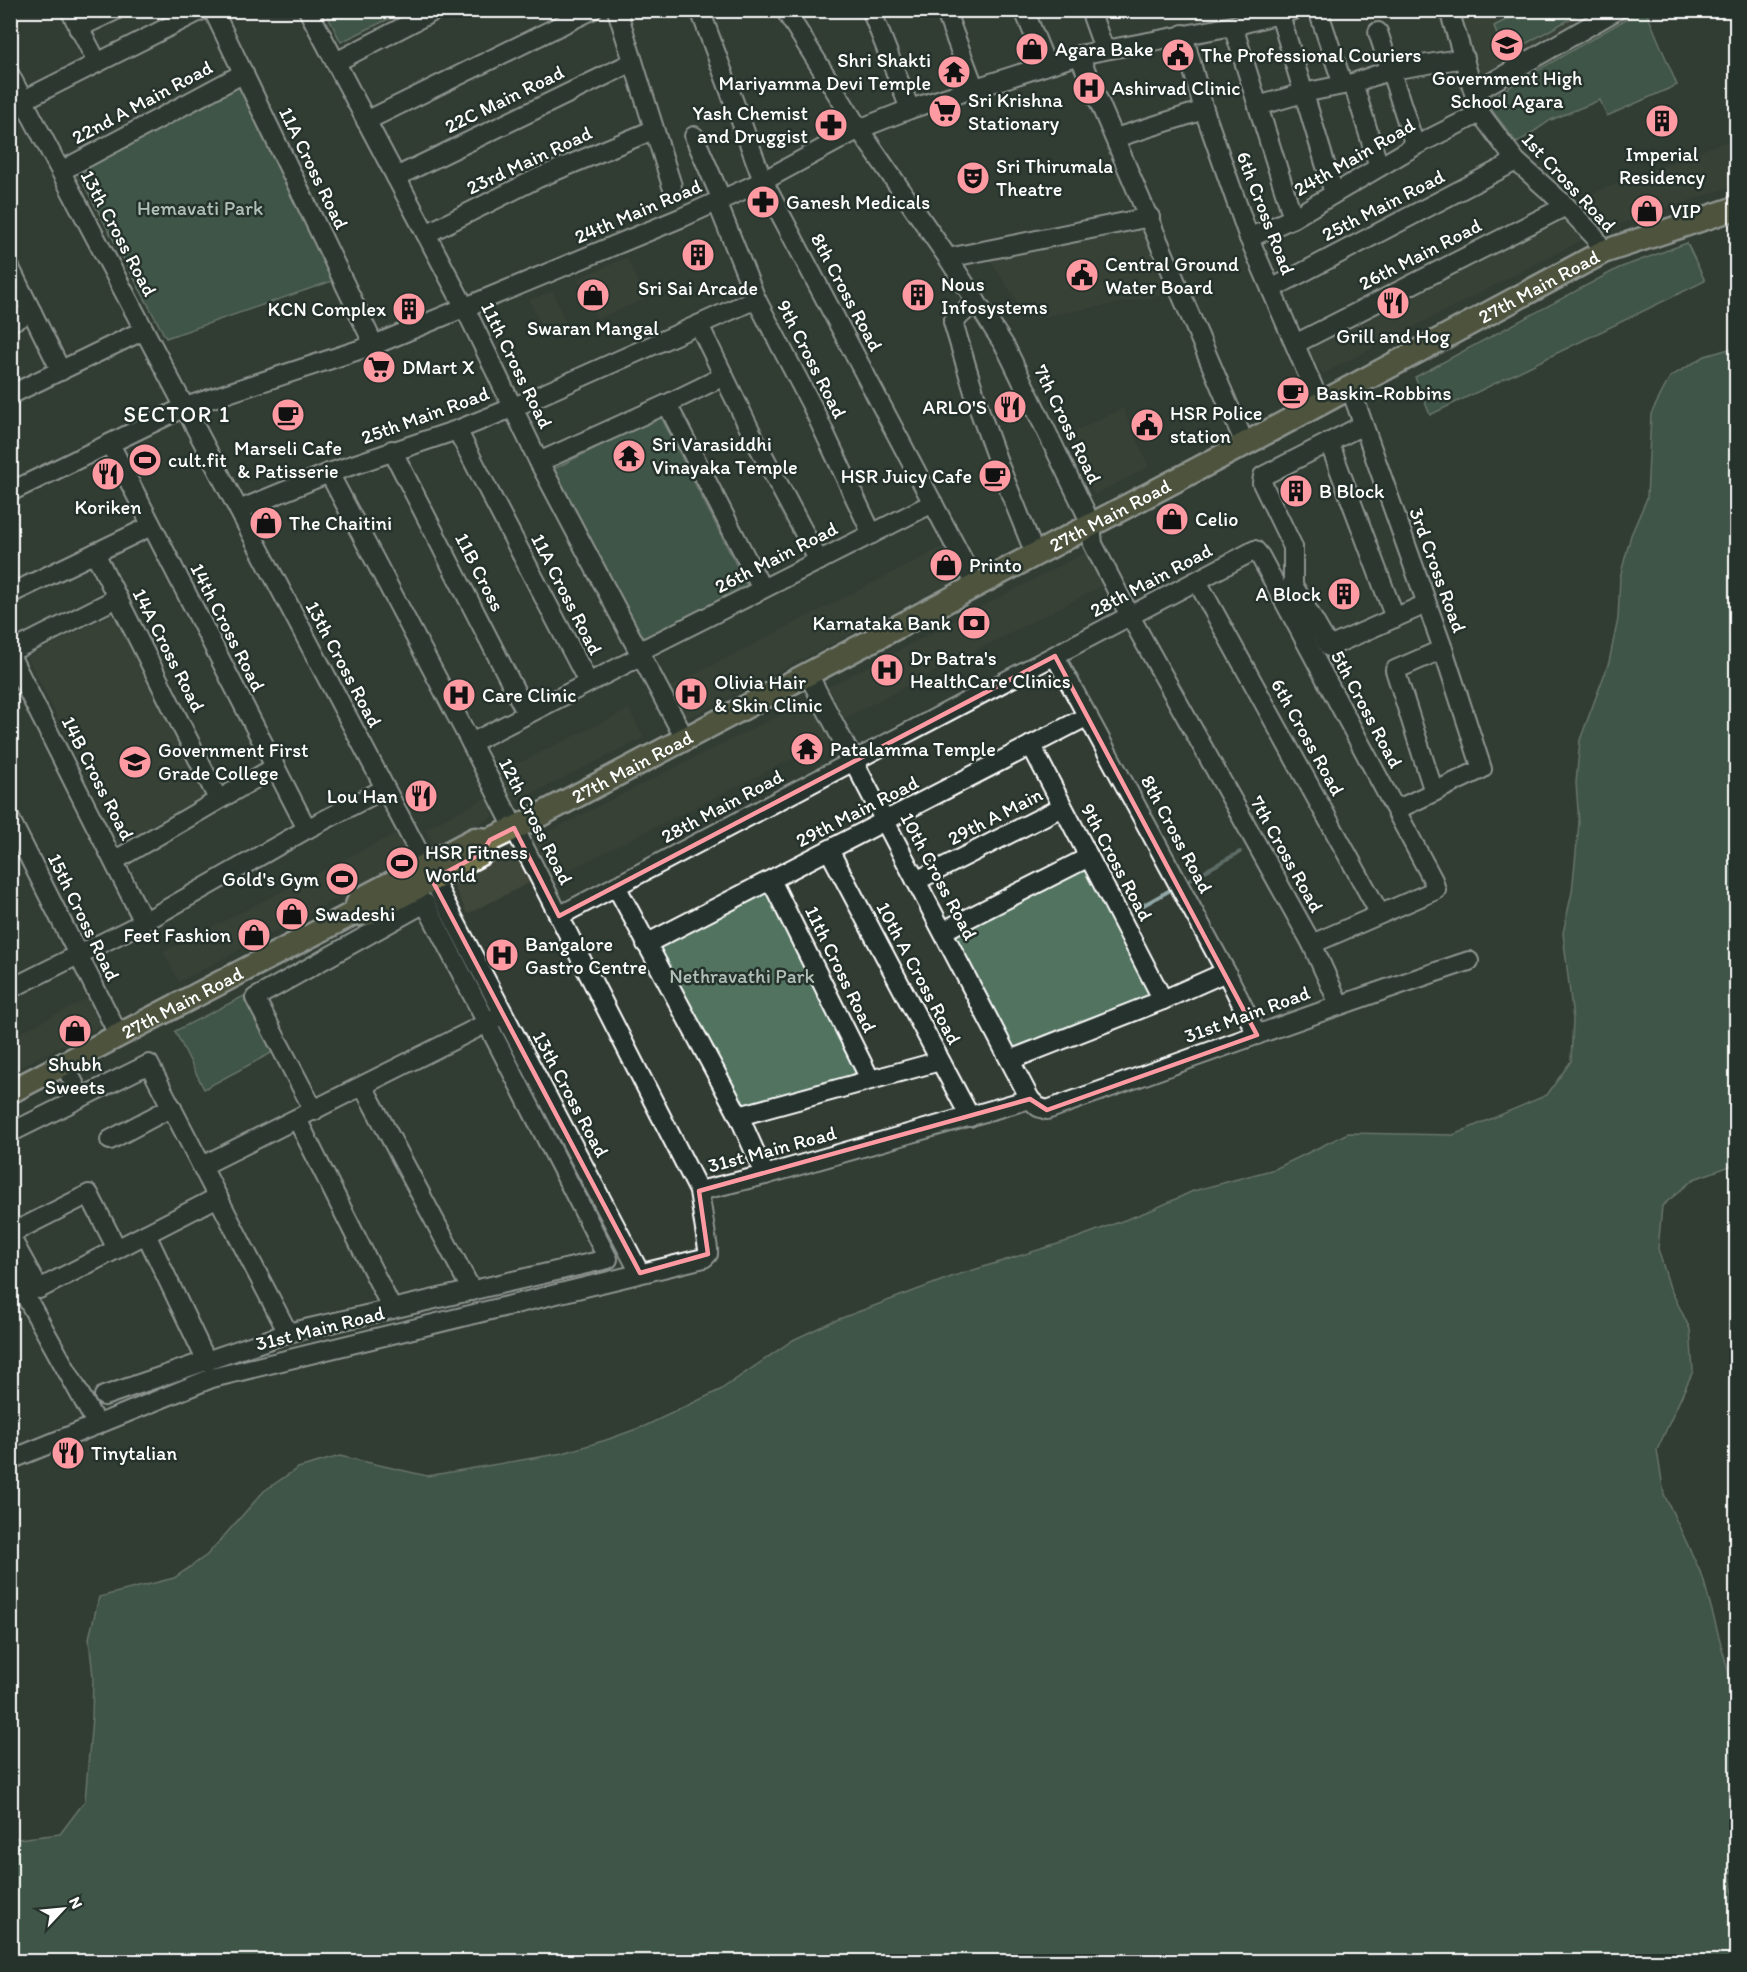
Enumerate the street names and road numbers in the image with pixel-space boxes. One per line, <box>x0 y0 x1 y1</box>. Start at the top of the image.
street label: 22nd A Main Road <box>68 55 217 149</box>
street label: 22C Main Road <box>441 60 568 138</box>
street label: 11A Cross Road <box>274 103 354 233</box>
street label: 24th Main Road <box>1289 113 1419 201</box>
street label: 23rd Main Road <box>462 120 596 200</box>
street label: 1st Cross Road <box>1517 127 1621 237</box>
street label: 6th Cross Road <box>1232 148 1301 278</box>
street label: 25th Main Road <box>1318 164 1448 246</box>
street label: 13th Cross Road <box>76 166 162 300</box>
street label: 24th Main Road <box>571 173 705 249</box>
street label: 26th Main Road <box>1355 213 1485 295</box>
street label: 8th Cross Road <box>806 229 888 355</box>
street label: 27th Main Road <box>1474 244 1603 329</box>
street label: 9th Cross Road <box>772 296 852 422</box>
street label: 11th Cross Road <box>476 298 558 432</box>
street label: 7th Cross Road <box>1029 361 1107 487</box>
street label: 25th Main Road <box>358 381 492 449</box>
street label: 27th Main Road <box>1045 473 1175 557</box>
street label: 3rd Cross Road <box>1404 504 1472 636</box>
street label: 26th Main Road <box>711 516 841 598</box>
street label: 11B Cross <box>450 529 510 615</box>
street label: 11A Cross Road <box>526 529 608 659</box>
street label: 28th Main Road <box>1086 538 1216 622</box>
street label: 14th Cross Road <box>185 559 271 695</box>
street label: 14A Cross Road <box>127 584 211 716</box>
street label: 13th Cross Road <box>301 597 387 731</box>
street label: 5th Cross Road <box>1326 646 1408 772</box>
street label: 6th Cross Road <box>1266 674 1350 800</box>
street label: 14B Cross Road <box>56 712 140 844</box>
street label: 27th Main Road <box>567 725 697 808</box>
street label: 12th Cross Road <box>494 754 578 889</box>
street label: 28th Main Road <box>657 764 787 848</box>
street label: 29th Main Road <box>792 770 922 852</box>
street label: 8th Cross Road <box>1136 771 1218 897</box>
street label: 29th A Main <box>944 782 1046 850</box>
street label: 7th Cross Road <box>1245 792 1329 916</box>
street label: 9th Cross Road <box>1076 799 1158 925</box>
street label: 10th Cross Road <box>895 808 983 944</box>
street label: 15th Cross Road <box>43 849 125 985</box>
street label: 10th A Cross Road <box>871 897 967 1049</box>
street label: 11th Cross Road <box>800 902 882 1036</box>
street label: 27th Main Road <box>117 961 247 1044</box>
street label: 31st Main Road <box>1181 980 1313 1048</box>
street label: 13th Cross Road <box>528 1027 614 1161</box>
street label: 31st Main Road <box>705 1120 839 1178</box>
street label: 31st Main Road <box>253 1300 387 1356</box>

